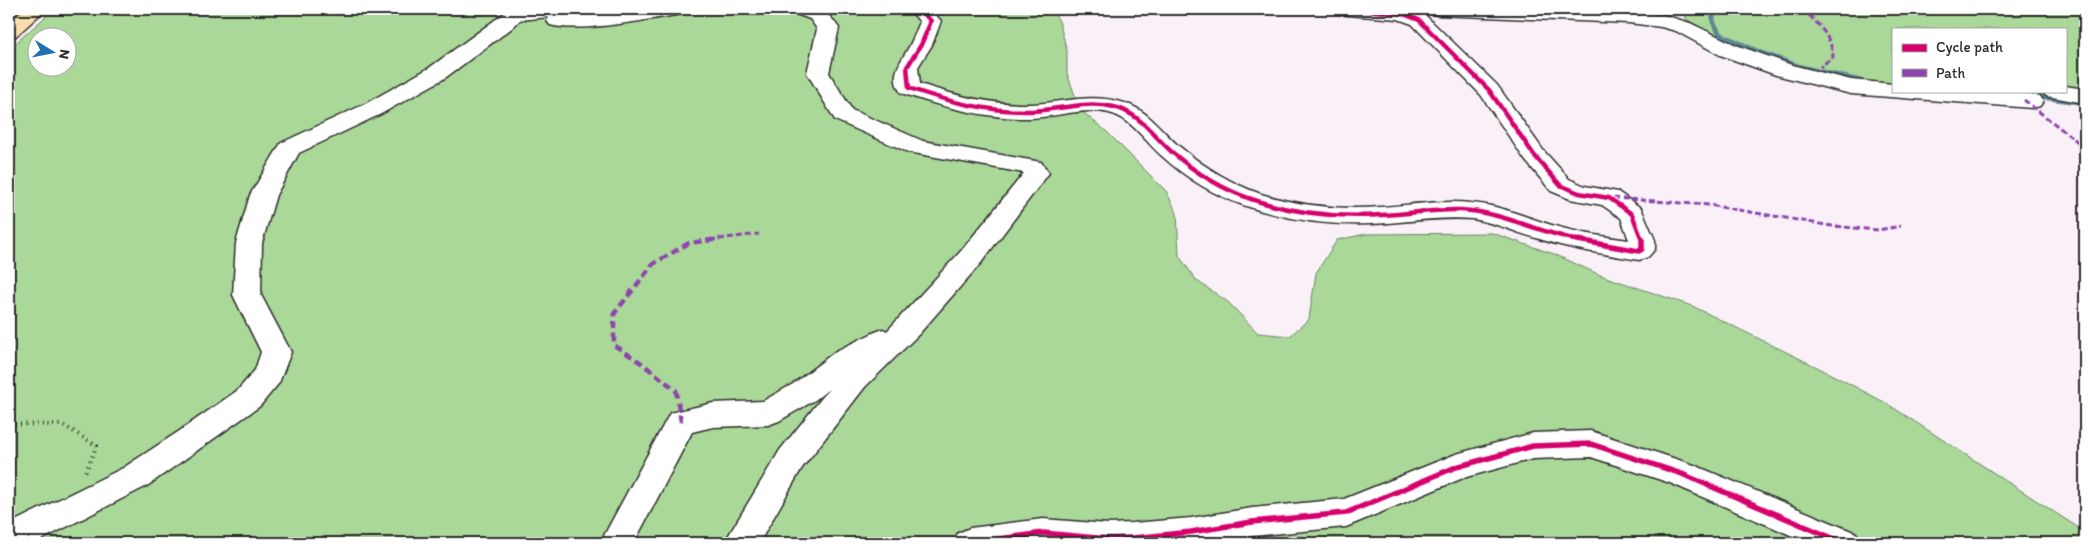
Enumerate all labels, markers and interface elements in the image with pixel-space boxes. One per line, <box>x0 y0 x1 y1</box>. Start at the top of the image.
north arrow <box>28 28 78 78</box>
legend <box>1892 28 2066 92</box>
text: Cycle path <box>1936 38 2003 56</box>
text: N <box>55 48 74 60</box>
text: Path <box>1936 64 1965 82</box>

